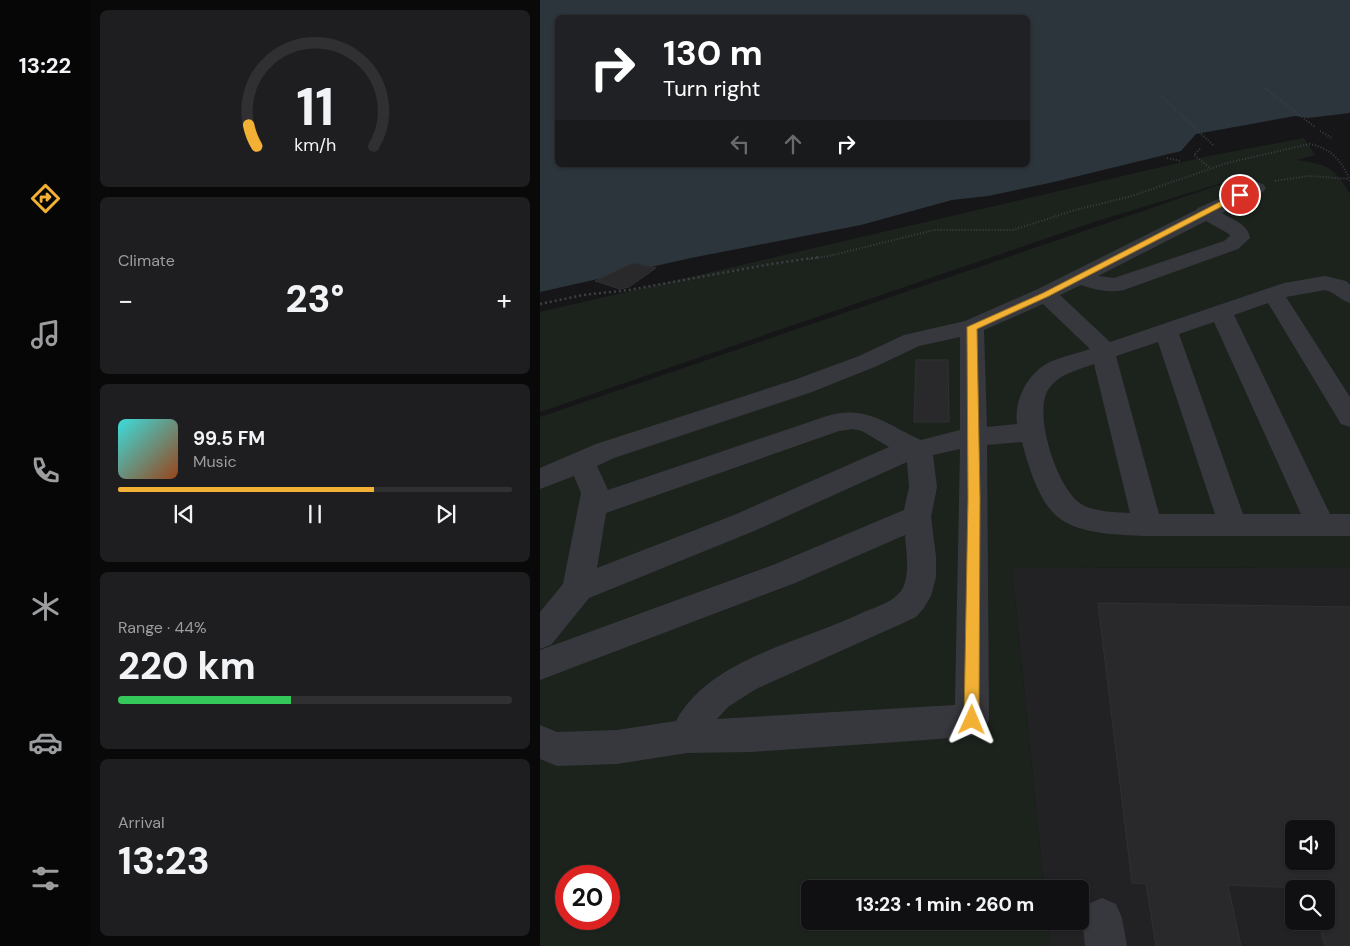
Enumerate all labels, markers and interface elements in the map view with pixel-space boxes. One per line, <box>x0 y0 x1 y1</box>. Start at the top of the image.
text: 130 m <box>663 30 763 76</box>
icon: right <box>580 35 645 100</box>
text: 13:22 <box>19 51 71 80</box>
text: 11 <box>296 73 334 141</box>
text: Turn right <box>663 74 760 103</box>
icon: left <box>726 130 754 158</box>
icon: ahead <box>779 130 807 158</box>
icon: right <box>832 130 860 158</box>
text: km/h <box>294 133 336 157</box>
pin <box>1219 174 1261 216</box>
icon: directions <box>28 181 63 216</box>
icon: arrive <box>1226 181 1254 209</box>
text: Climate <box>118 250 175 271</box>
text: 23° <box>286 274 344 324</box>
text: − <box>118 282 133 319</box>
text: + <box>497 282 512 319</box>
icon: music <box>28 317 63 352</box>
text: 99.5 FM <box>193 426 265 451</box>
text: Music <box>193 451 237 472</box>
icon: phone <box>28 453 63 488</box>
icon: previous <box>170 500 198 528</box>
icon: pause <box>301 500 329 528</box>
icon: next <box>432 500 460 528</box>
icon: climate <box>28 589 63 624</box>
text: Range · 44% <box>118 617 206 638</box>
text: 220 km <box>118 641 256 691</box>
position arrow <box>945 693 997 745</box>
icon: car <box>28 725 63 760</box>
text: Arrival <box>118 812 165 833</box>
map controls <box>1285 820 1335 930</box>
button: sound <box>1285 820 1335 870</box>
text: 13:23 <box>118 836 210 886</box>
icon: filters <box>28 861 63 896</box>
speed limit sign: 20 <box>555 865 620 930</box>
button: search <box>1285 880 1335 930</box>
text: 13:23 · 1 min · 260 m <box>856 892 1034 917</box>

